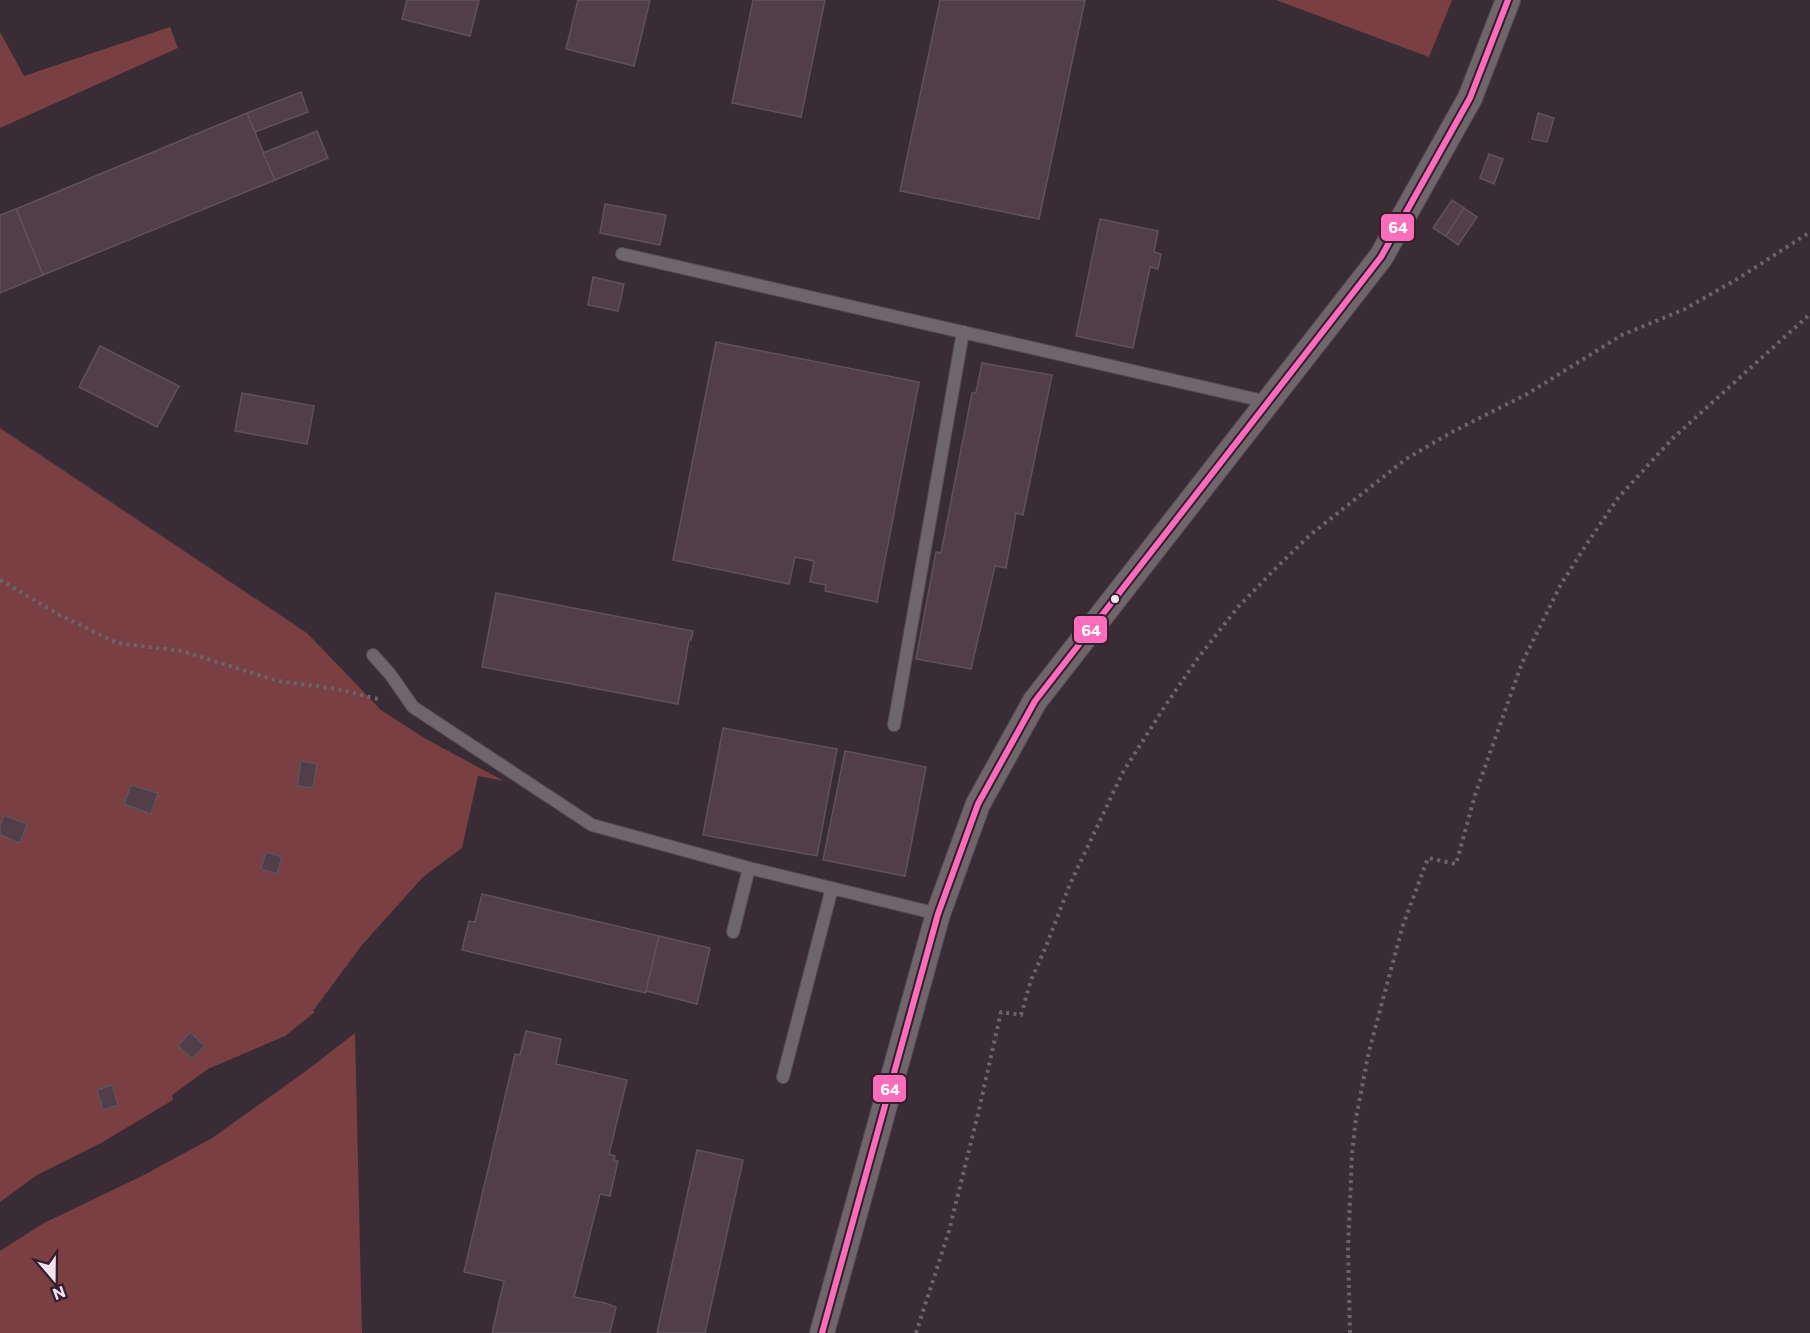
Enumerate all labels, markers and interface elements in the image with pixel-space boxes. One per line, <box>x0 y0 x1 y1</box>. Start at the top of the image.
line badge: 64 <box>1380 213 1415 242</box>
text: 64 <box>1388 217 1408 236</box>
unlabelled marker <box>1109 593 1121 605</box>
line badge: 64 <box>1073 615 1108 644</box>
text: 64 <box>1081 620 1101 639</box>
line badge: 64 <box>872 1074 907 1103</box>
text: 64 <box>880 1079 900 1098</box>
north arrow <box>24 1249 84 1309</box>
text: N <box>50 1283 68 1305</box>

